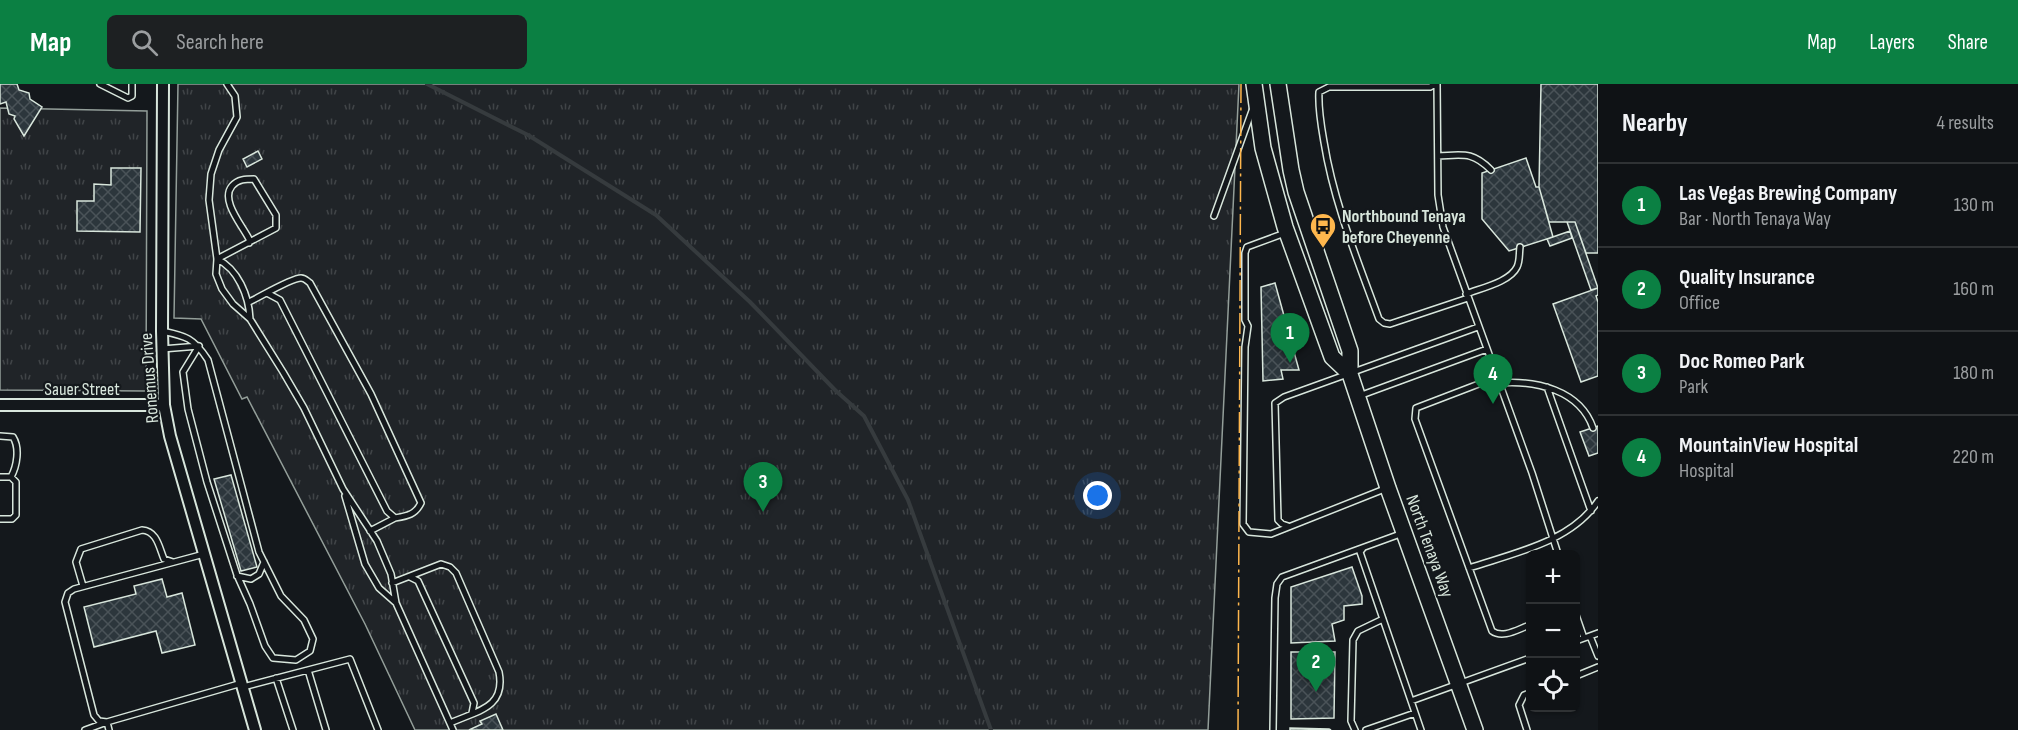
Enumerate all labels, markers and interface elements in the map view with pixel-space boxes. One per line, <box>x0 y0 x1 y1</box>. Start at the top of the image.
search box <box>107 15 527 69</box>
text: Map <box>30 26 71 59</box>
icon: search <box>128 26 161 59</box>
text: Search here <box>176 29 264 56</box>
text: Map <box>1807 30 1836 55</box>
text: Layers <box>1869 30 1915 55</box>
text: Share <box>1948 30 1988 55</box>
text: Nearby <box>1622 108 1688 139</box>
text: 4 results <box>1937 111 1994 135</box>
text: Las Vegas Brewing Company <box>1679 180 1897 207</box>
text: 1 <box>1638 193 1645 217</box>
text: 130 m <box>1954 193 1994 217</box>
place label: Northbound Tenaya before Cheyenne <box>1342 206 1466 248</box>
text: Bar · North Tenaya Way <box>1679 207 1831 231</box>
bus stop icon: Northbound Tenaya before Cheyenne <box>1308 211 1338 249</box>
text: Quality Insurance <box>1679 264 1815 291</box>
text: 2 <box>1637 277 1646 301</box>
text: 160 m <box>1953 277 1994 301</box>
text: Office <box>1679 291 1720 315</box>
pin: 1 <box>1270 314 1310 363</box>
street label: Ronemus Drive <box>136 332 163 424</box>
text: Doc Romeo Park <box>1679 348 1805 375</box>
pin: 4 <box>1474 354 1512 404</box>
text: 3 <box>1637 361 1646 385</box>
text: 180 m <box>1953 361 1994 385</box>
text: Park <box>1679 375 1708 399</box>
street label: Sauer Street <box>44 379 120 400</box>
text: MountainView Hospital <box>1679 432 1858 459</box>
text: 4 <box>1637 445 1646 469</box>
text: 220 m <box>1953 445 1994 469</box>
text: Hospital <box>1679 459 1734 483</box>
pin: 3 <box>744 462 783 512</box>
your location <box>1083 481 1112 510</box>
street label: North Tenaya Way <box>1401 492 1458 600</box>
map controls <box>1526 550 1580 712</box>
button: + <box>1526 550 1580 604</box>
button: − <box>1526 604 1580 658</box>
pin: 2 <box>1296 642 1336 692</box>
button: locate <box>1526 658 1580 712</box>

